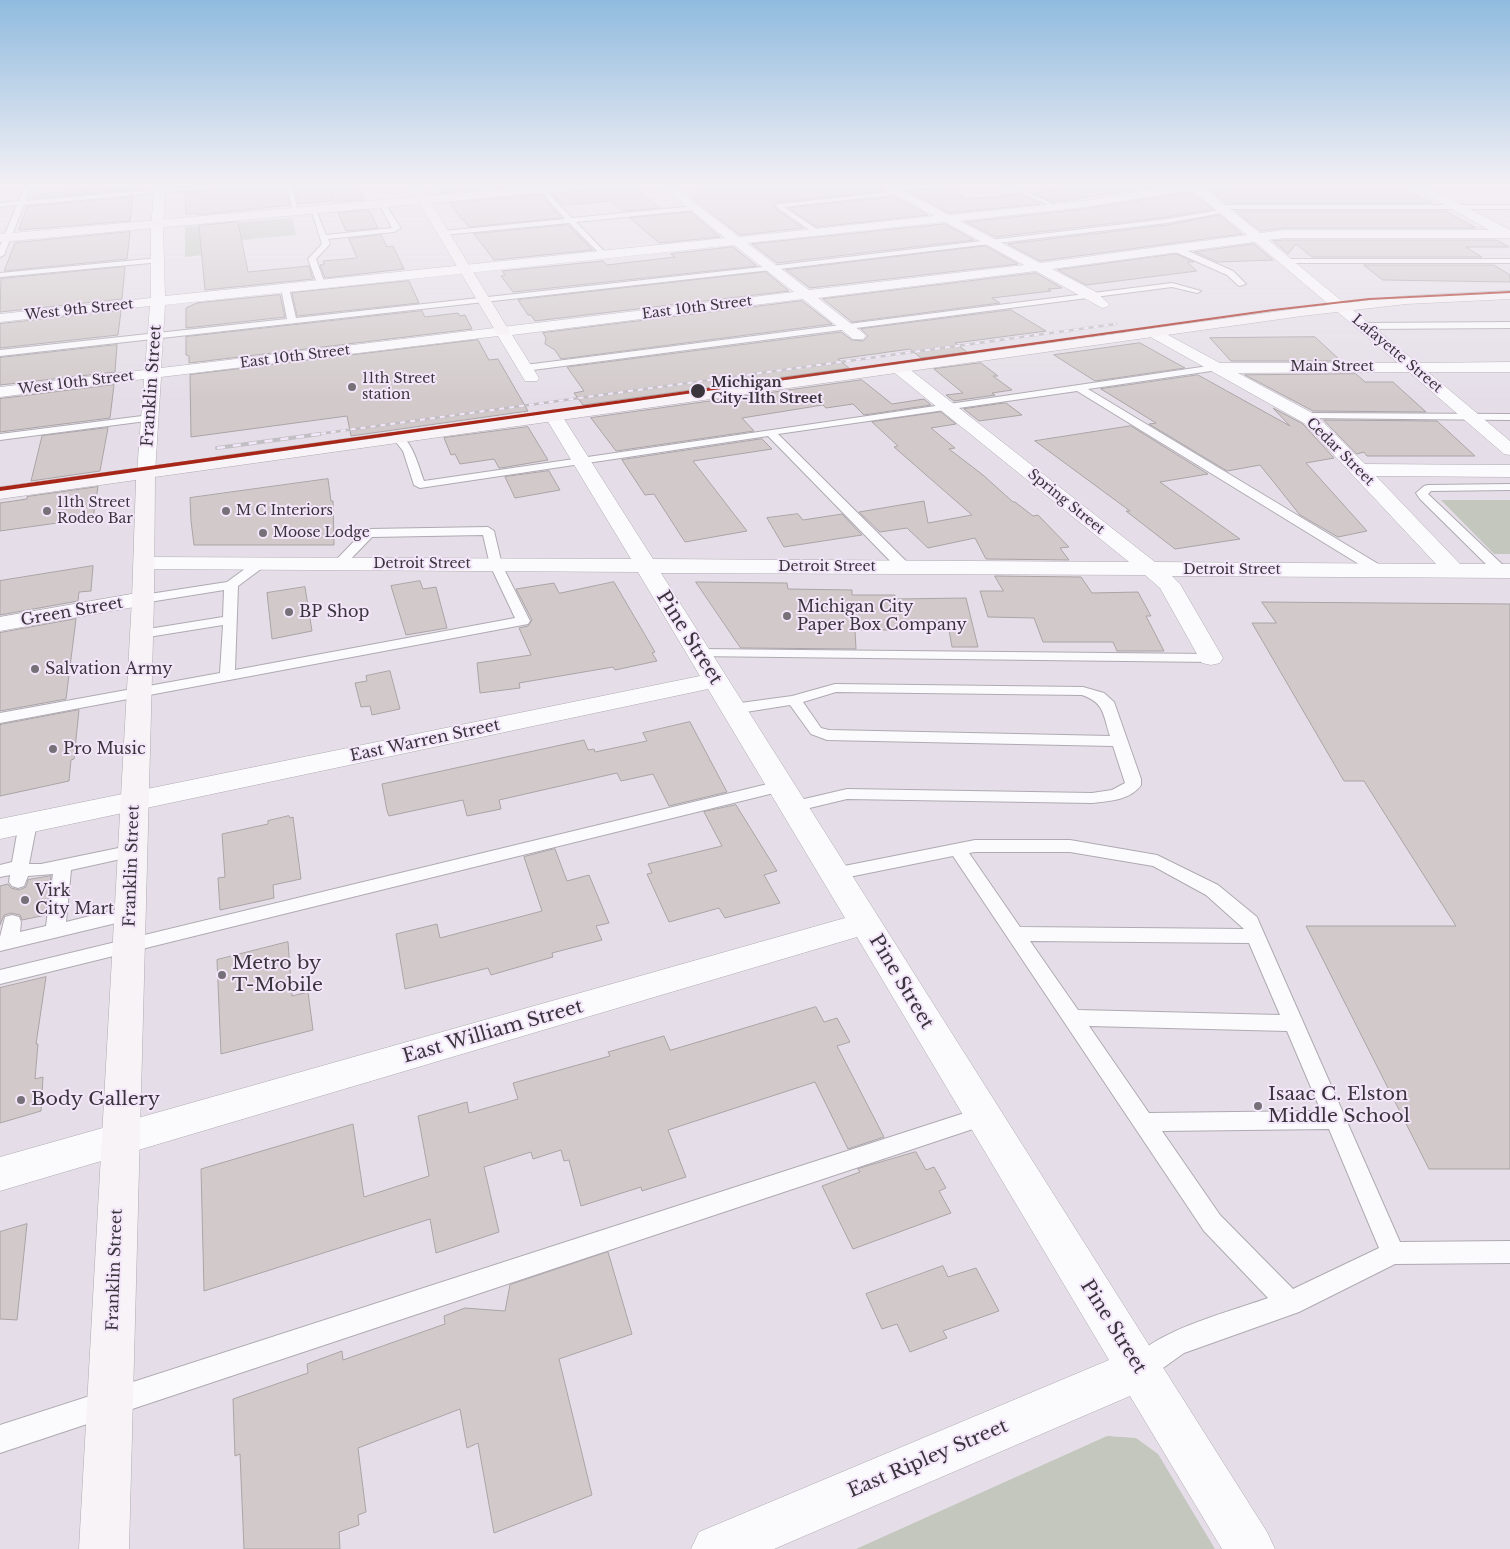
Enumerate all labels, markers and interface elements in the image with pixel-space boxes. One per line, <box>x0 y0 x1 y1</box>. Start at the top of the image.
street label: East 10th Street <box>641 293 753 323</box>
street label: West 9th Street <box>24 296 134 324</box>
street label: Lafayette Street <box>1348 311 1446 397</box>
street label: Franklin Street <box>138 324 166 448</box>
street label: East 10th Street <box>239 342 351 372</box>
street label: Main Street <box>1290 359 1374 375</box>
street label: West 10th Street <box>17 368 135 398</box>
place label: 11th Street station <box>362 371 436 404</box>
place label: Michigan City-11th Street <box>711 375 823 408</box>
marker: 11th Street station <box>346 381 358 393</box>
marker: Michigan City-11th Street <box>689 382 707 400</box>
street label: Cedar Street <box>1303 415 1377 489</box>
street label: Spring Street <box>1024 466 1108 538</box>
place label: 11th Street Rodeo Bar <box>57 495 133 528</box>
place label: M C Interiors <box>236 503 333 519</box>
marker: 11th Street Rodeo Bar <box>41 505 53 517</box>
marker: M C Interiors <box>220 505 232 517</box>
place label: Moose Lodge <box>273 525 370 541</box>
marker: Moose Lodge <box>257 527 269 539</box>
street label: Detroit Street <box>373 556 471 572</box>
street label: Detroit Street <box>778 559 876 575</box>
street label: Detroit Street <box>1183 562 1281 578</box>
street label: Pine Street <box>651 587 727 689</box>
street label: Green Street <box>19 594 125 630</box>
place label: Michigan City Paper Box Company <box>797 597 967 635</box>
place label: BP Shop <box>299 602 369 622</box>
marker: BP Shop <box>283 606 295 618</box>
marker: Michigan City Paper Box Company <box>781 610 793 622</box>
place label: Salvation Army <box>45 659 172 679</box>
marker: Salvation Army <box>29 663 41 675</box>
street label: East Warren Street <box>348 716 502 766</box>
place label: Pro Music <box>63 739 146 759</box>
marker: Pro Music <box>47 743 59 755</box>
street label: Franklin Street <box>120 805 144 927</box>
place label: Virk City Mart <box>35 881 114 919</box>
marker: Virk City Mart <box>19 894 31 906</box>
street label: Pine Street <box>864 931 938 1033</box>
place label: Metro by T-Mobile <box>232 953 323 997</box>
marker: Metro by T-Mobile <box>216 969 228 981</box>
street label: East William Street <box>400 995 586 1069</box>
place label: Isaac C. Elston Middle School <box>1268 1084 1410 1128</box>
place label: Body Gallery <box>31 1089 160 1111</box>
marker: Body Gallery <box>15 1094 27 1106</box>
marker: Isaac C. Elston Middle School <box>1252 1100 1264 1112</box>
street label: Franklin Street <box>103 1209 127 1331</box>
street label: Pine Street <box>1075 1276 1151 1378</box>
street label: East Ripley Street <box>845 1415 1011 1503</box>

